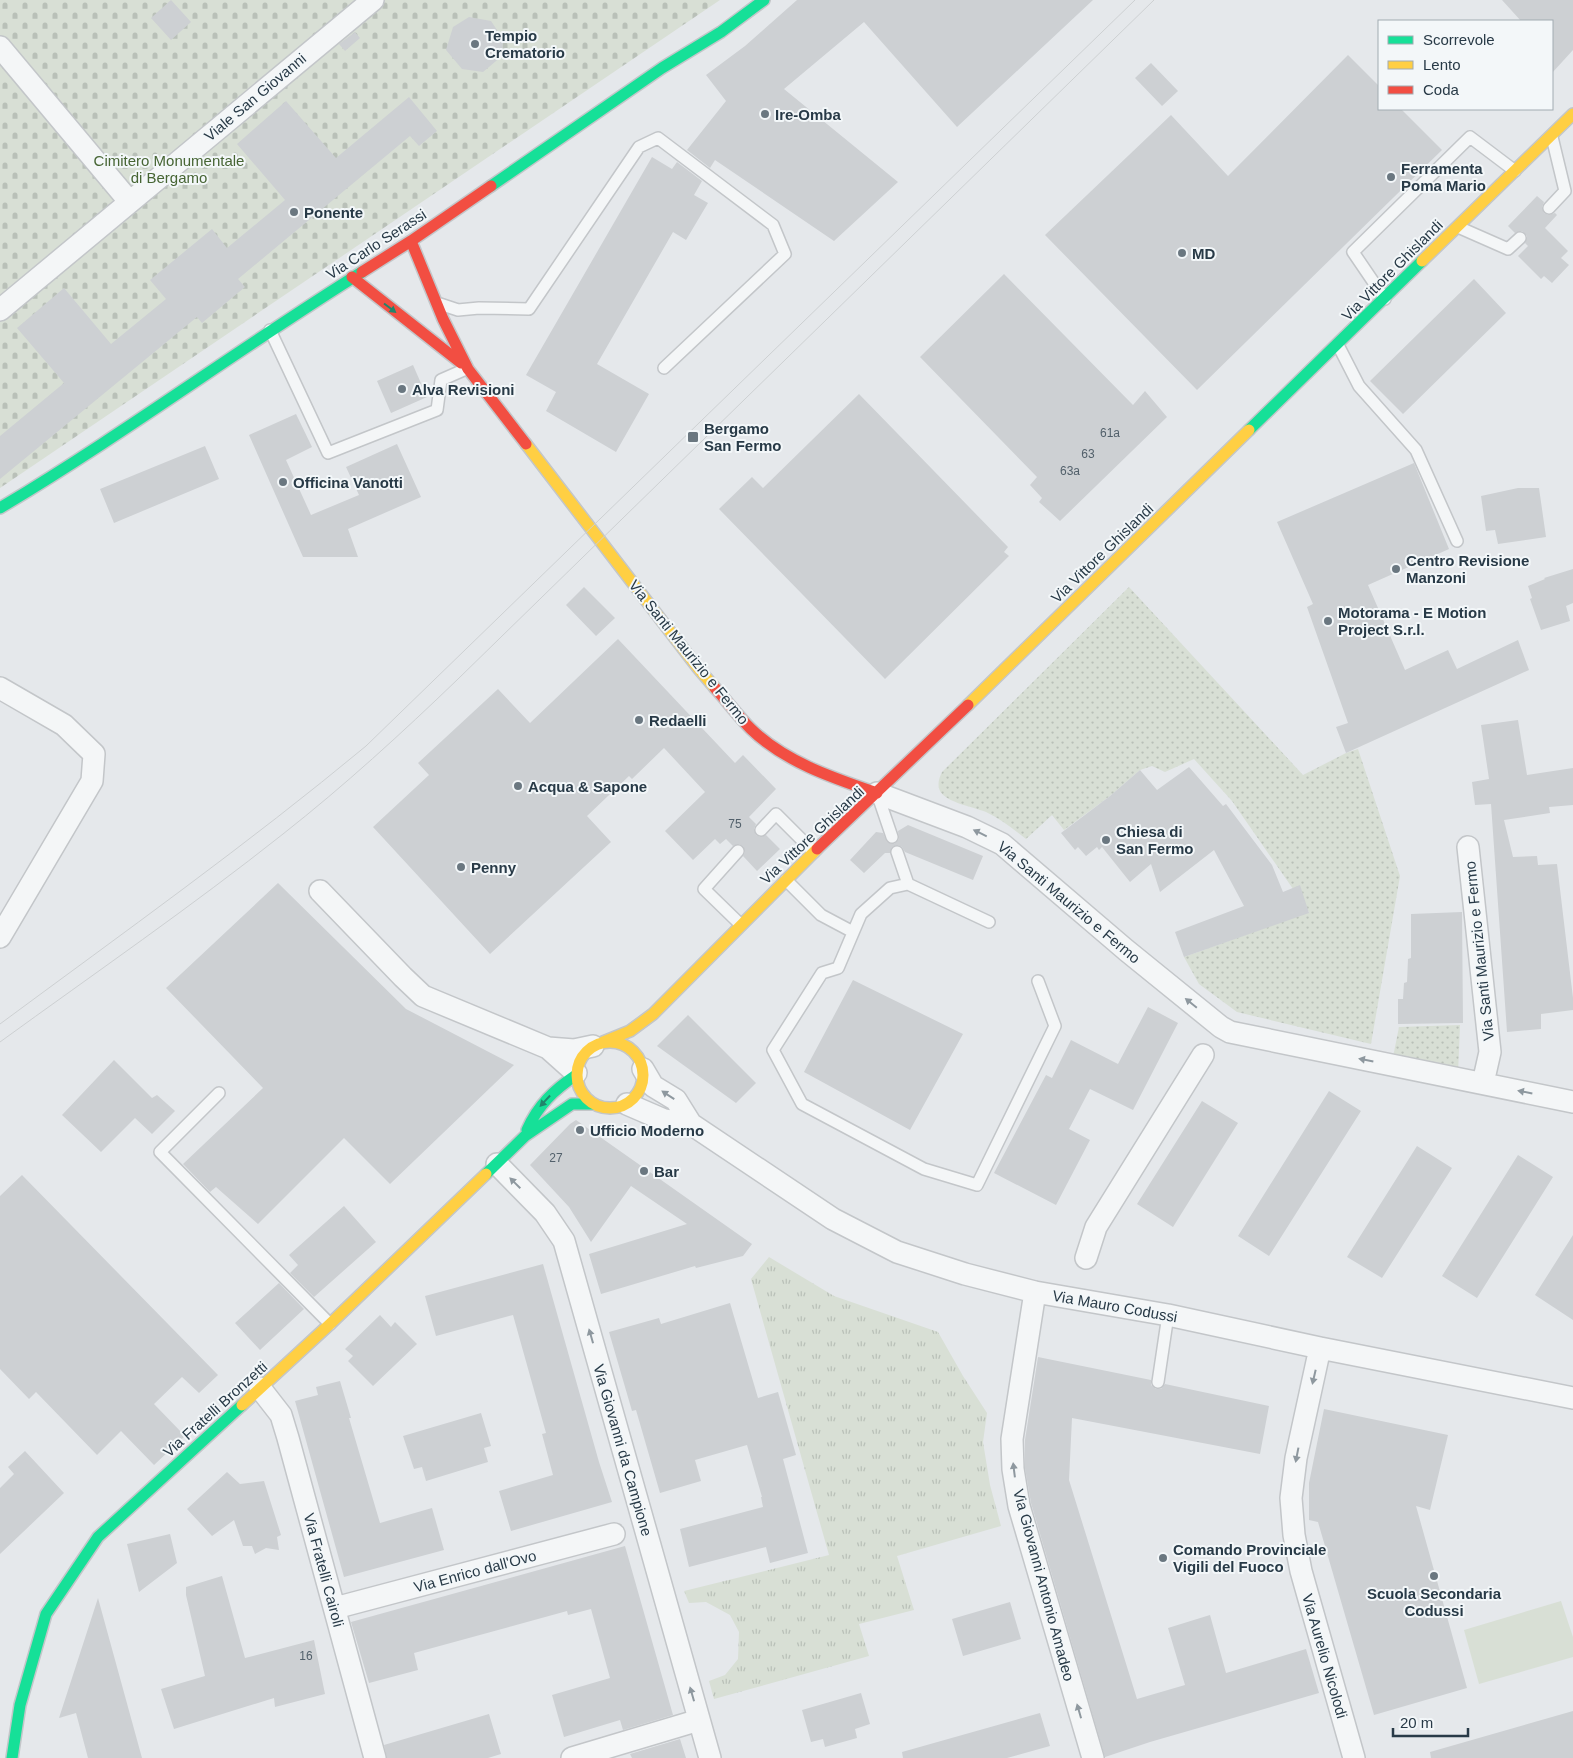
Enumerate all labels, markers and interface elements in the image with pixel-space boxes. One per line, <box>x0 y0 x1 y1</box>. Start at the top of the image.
legend <box>1378 20 1553 110</box>
place label: Tempio Crematorio <box>485 27 565 61</box>
text: Scorrevole <box>1423 31 1495 48</box>
marker: Tempio Crematorio <box>469 38 481 50</box>
street label: Viale San Giovanni <box>201 50 309 144</box>
text: Lento <box>1423 56 1461 73</box>
text: Coda <box>1423 81 1460 98</box>
place label: Ire-Omba <box>775 106 842 123</box>
marker: Ire-Omba <box>759 108 771 120</box>
park label: Cimitero Monumentale di Bergamo <box>94 152 244 186</box>
place label: Ferramenta Poma Mario <box>1401 160 1486 194</box>
marker: Ferramenta Poma Mario <box>1385 171 1397 183</box>
place label: Ponente <box>304 204 363 221</box>
street label: Via Carlo Serassi <box>323 205 429 283</box>
marker: Ponente <box>288 206 300 218</box>
street label: Via Vittore Ghislandi <box>1338 216 1446 324</box>
place label: MD <box>1192 245 1215 262</box>
marker: MD <box>1176 247 1188 259</box>
one-way arrow <box>383 302 396 313</box>
place label: Alva Revisioni <box>412 381 515 398</box>
marker: Alva Revisioni <box>396 383 408 395</box>
place label: Bergamo San Fermo <box>704 420 782 454</box>
house number: 61a <box>1100 426 1120 440</box>
marker: Bergamo San Fermo <box>686 430 700 444</box>
house number: 63 <box>1081 447 1095 461</box>
house number: 63a <box>1060 464 1080 478</box>
place label: Officina Vanotti <box>293 474 403 491</box>
marker: Officina Vanotti <box>277 476 289 488</box>
street label: Via Vittore Ghislandi <box>1047 500 1157 606</box>
place label: Centro Revisione Manzoni <box>1406 552 1529 586</box>
marker: Centro Revisione Manzoni <box>1390 563 1402 575</box>
street label: Via Santi Maurizio e Fermo <box>626 576 752 728</box>
place label: Motorama - E Motion Project S.r.l. <box>1338 604 1486 638</box>
marker: Motorama - E Motion Project S.r.l. <box>1322 615 1334 627</box>
place label: Redaelli <box>649 712 707 729</box>
marker: Redaelli <box>633 714 645 726</box>
place label: Acqua & Sapone <box>528 778 647 795</box>
marker: Acqua & Sapone <box>512 780 524 792</box>
street label: Via Vittore Ghislandi <box>757 783 867 887</box>
house number: 75 <box>728 817 742 831</box>
place label: Chiesa di San Fermo <box>1116 823 1194 857</box>
one-way arrow <box>973 828 987 836</box>
marker: Chiesa di San Fermo <box>1100 834 1112 846</box>
street label: Via Santi Maurizio e Fermo <box>994 837 1144 967</box>
place label: Penny <box>471 859 517 876</box>
street label: Via Santi Maurizio e Fermo <box>1461 860 1497 1042</box>
marker: Penny <box>455 861 467 873</box>
one-way arrow <box>1185 998 1197 1009</box>
one-way arrow <box>1358 1056 1373 1064</box>
one-way arrow <box>1518 1088 1533 1096</box>
one-way arrow <box>661 1090 675 1100</box>
one-way arrow <box>539 1094 551 1106</box>
place label: Ufficio Moderno <box>590 1122 704 1139</box>
marker: Ufficio Moderno <box>574 1124 586 1136</box>
house number: 27 <box>549 1151 563 1165</box>
place label: Bar <box>654 1163 679 1180</box>
marker: Bar <box>638 1165 650 1177</box>
one-way arrow <box>510 1177 522 1189</box>
street label: Via Mauro Codussi <box>1051 1287 1179 1325</box>
one-way arrow <box>587 1328 595 1343</box>
street label: Via Fratelli Bronzetti <box>160 1358 270 1460</box>
street label: Via Giovanni da Campione <box>590 1362 656 1538</box>
one-way arrow <box>1310 1370 1318 1385</box>
one-way arrow <box>1293 1447 1301 1463</box>
one-way arrow <box>1010 1462 1018 1478</box>
street label: Via Giovanni Antonio Amadeo <box>1010 1487 1078 1683</box>
street label: Via Fratelli Cairoli <box>301 1511 347 1629</box>
place label: Comando Provinciale Vigili del Fuoco <box>1173 1541 1326 1575</box>
street label: Via Enrico dall'Ovo <box>412 1546 538 1596</box>
marker: Comando Provinciale Vigili del Fuoco <box>1157 1552 1169 1564</box>
marker: Scuola Secondaria Codussi <box>1428 1570 1440 1582</box>
place label: Scuola Secondaria Codussi <box>1367 1585 1502 1619</box>
street label: Via Aurelio Nicolodi <box>1299 1592 1351 1720</box>
house number: 16 <box>299 1649 313 1663</box>
one-way arrow <box>688 1687 696 1702</box>
one-way arrow <box>1075 1704 1083 1719</box>
scale bar <box>1393 1706 1468 1738</box>
text: 20 m <box>1400 1714 1433 1731</box>

